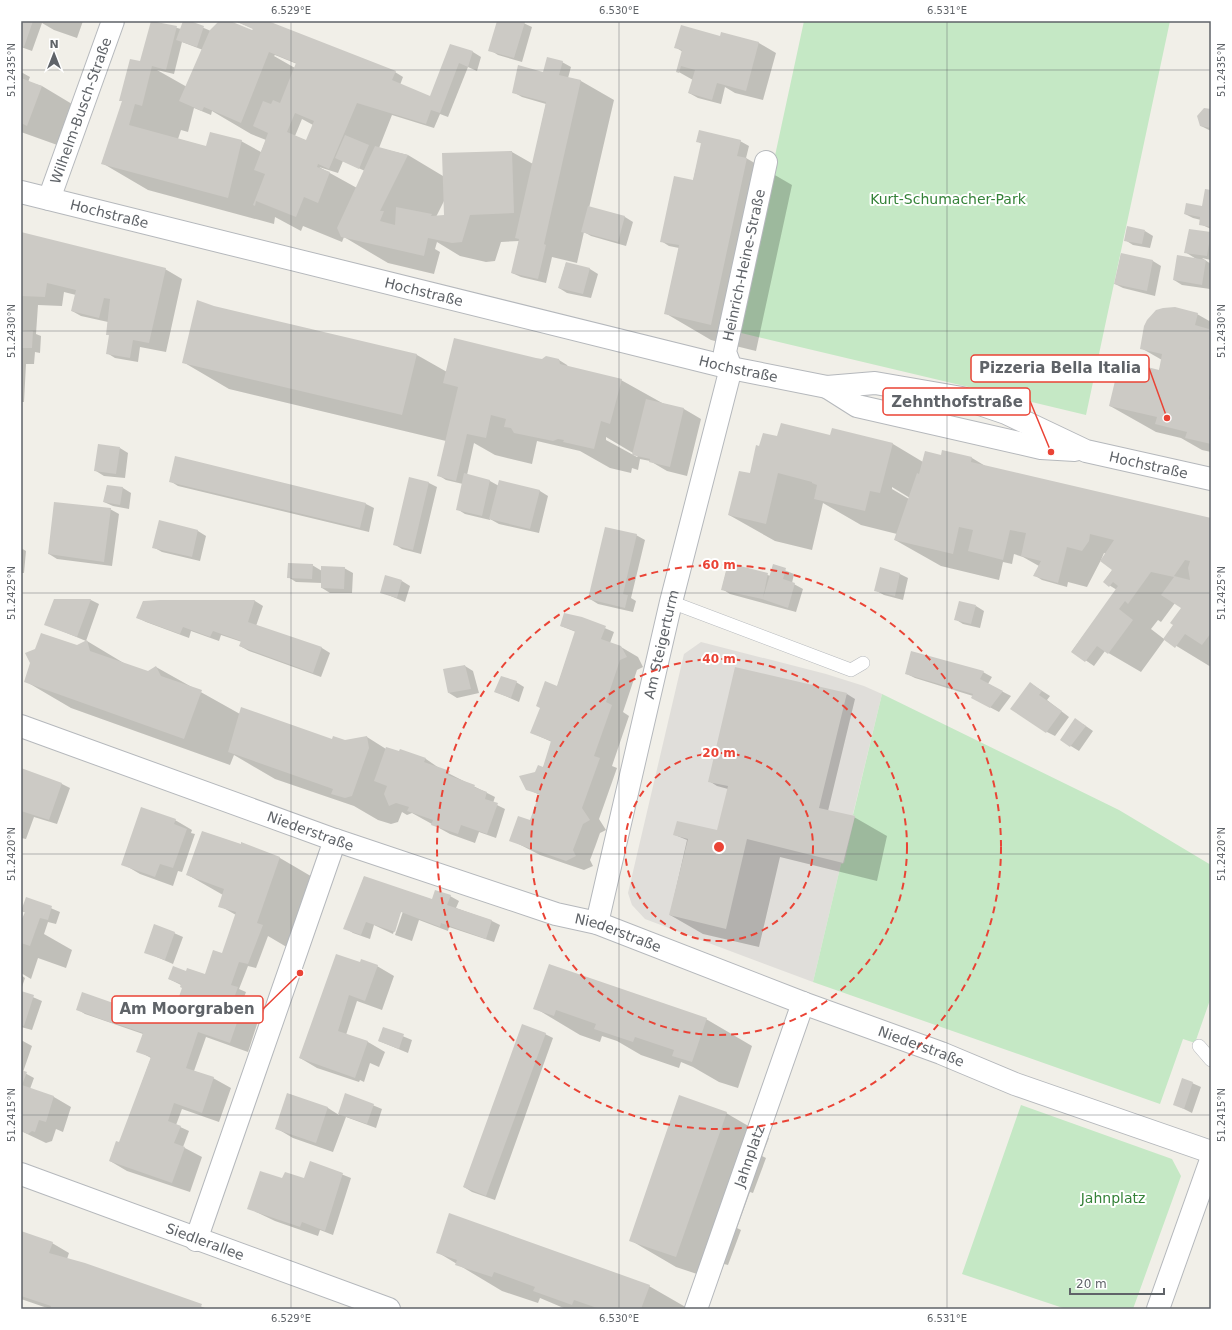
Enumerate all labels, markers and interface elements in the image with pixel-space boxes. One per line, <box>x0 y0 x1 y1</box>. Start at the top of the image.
text: 6.529°E <box>271 5 311 16</box>
text: 6.530°E <box>599 5 639 16</box>
text: 6.531°E <box>927 5 967 16</box>
north arrow <box>34 34 74 74</box>
street label: Wilhelm-Busch-Straße <box>47 35 114 186</box>
text: N <box>49 38 59 51</box>
text: 51.2435°N <box>6 43 17 97</box>
text: 51.2435°N <box>1216 43 1227 97</box>
street label: Heinrich-Heine-Straße <box>720 188 768 343</box>
park label: Kurt-Schumacher-Park <box>870 191 1027 207</box>
street label: Hochstraße <box>68 196 150 231</box>
street label: Hochstraße <box>383 274 465 309</box>
text: 51.2430°N <box>6 304 17 358</box>
text: 51.2430°N <box>1216 304 1227 358</box>
street label: Hochstraße <box>697 352 779 385</box>
callout: Pizzeria Bella Italia <box>971 355 1149 382</box>
text: Pizzeria Bella Italia <box>979 359 1141 377</box>
callout: Zehnthofstraße <box>883 388 1030 415</box>
text: Zehnthofstraße <box>891 393 1023 411</box>
street label: Hochstraße <box>1108 448 1190 482</box>
text: 60 m <box>702 558 736 572</box>
text: 51.2425°N <box>6 566 17 620</box>
text: 51.2425°N <box>1216 566 1227 620</box>
street label: Am Steigerturm <box>641 588 682 700</box>
text: 40 m <box>702 652 736 666</box>
text: 20 m <box>702 746 736 760</box>
street label: Niederstraße <box>265 808 356 854</box>
text: 51.2420°N <box>6 827 17 881</box>
text: 51.2420°N <box>1216 827 1227 881</box>
centre of rings <box>712 840 726 854</box>
street label: Niederstraße <box>573 910 664 955</box>
callout: Am Moorgraben <box>112 996 263 1023</box>
text: Am Moorgraben <box>119 1000 255 1018</box>
street label: Niederstraße <box>876 1023 967 1070</box>
text: 51.2415°N <box>6 1088 17 1142</box>
text: 51.2415°N <box>1216 1088 1227 1142</box>
street label: Jahnplatz <box>731 1123 768 1190</box>
park label: Jahnplatz <box>1080 1190 1145 1206</box>
street label: Siedlerallee <box>164 1220 246 1263</box>
scale bar <box>1070 1270 1164 1296</box>
text: 20 m <box>1076 1277 1107 1291</box>
text: 6.529°E <box>271 1313 311 1324</box>
text: 6.530°E <box>599 1313 639 1324</box>
text: 6.531°E <box>927 1313 967 1324</box>

